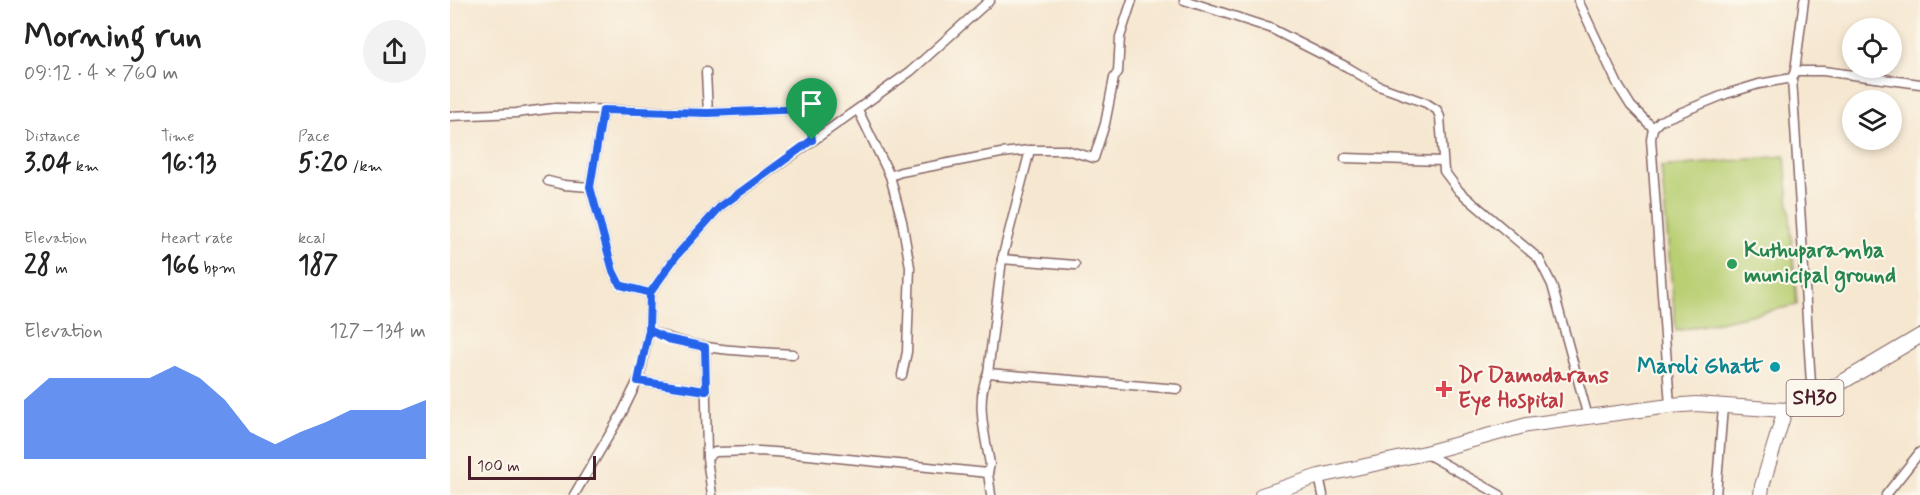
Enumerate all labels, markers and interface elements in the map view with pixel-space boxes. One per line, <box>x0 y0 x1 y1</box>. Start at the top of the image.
text: Morning run <box>24 15 202 59</box>
map controls <box>1842 18 1902 150</box>
button: locate <box>1842 18 1902 78</box>
button: share <box>363 20 426 83</box>
text: 09:12 · 4 × 760 m <box>24 60 179 87</box>
pin <box>786 78 837 140</box>
icon: arrive <box>795 87 828 120</box>
button: layers <box>1842 90 1902 150</box>
text: Distance <box>24 126 80 147</box>
text: Time <box>161 126 195 147</box>
text: Pace <box>298 126 330 147</box>
text: 3.04 <box>24 147 71 181</box>
text: 16:13 <box>161 147 217 181</box>
text: 5:20 <box>298 147 348 181</box>
text: km <box>71 156 99 177</box>
text: /km <box>348 156 383 177</box>
text: Elevation <box>24 228 87 249</box>
text: Heart rate <box>161 228 233 249</box>
text: kcal <box>298 228 325 249</box>
place label: Kuthuparamba municipal ground <box>1744 237 1896 293</box>
text: 28 <box>24 249 51 283</box>
text: 166 <box>161 249 199 283</box>
text: 187 <box>298 249 338 283</box>
marker: Kuthuparamba municipal ground <box>1725 257 1739 271</box>
text: m <box>51 258 68 279</box>
text: bpm <box>199 258 236 279</box>
text: Elevation <box>24 318 103 345</box>
text: 127–134 m <box>329 318 426 345</box>
place label: Maroli Ghatt <box>1637 353 1763 381</box>
marker: Maroli Ghatt <box>1768 360 1782 374</box>
place label: Dr Damodarans Eye Hospital <box>1458 362 1609 416</box>
marker: Dr Damodarans Eye Hospital <box>1435 380 1453 398</box>
road number: SH30 <box>1786 380 1844 416</box>
scale bar <box>468 453 596 480</box>
text: 100 m <box>477 456 520 477</box>

